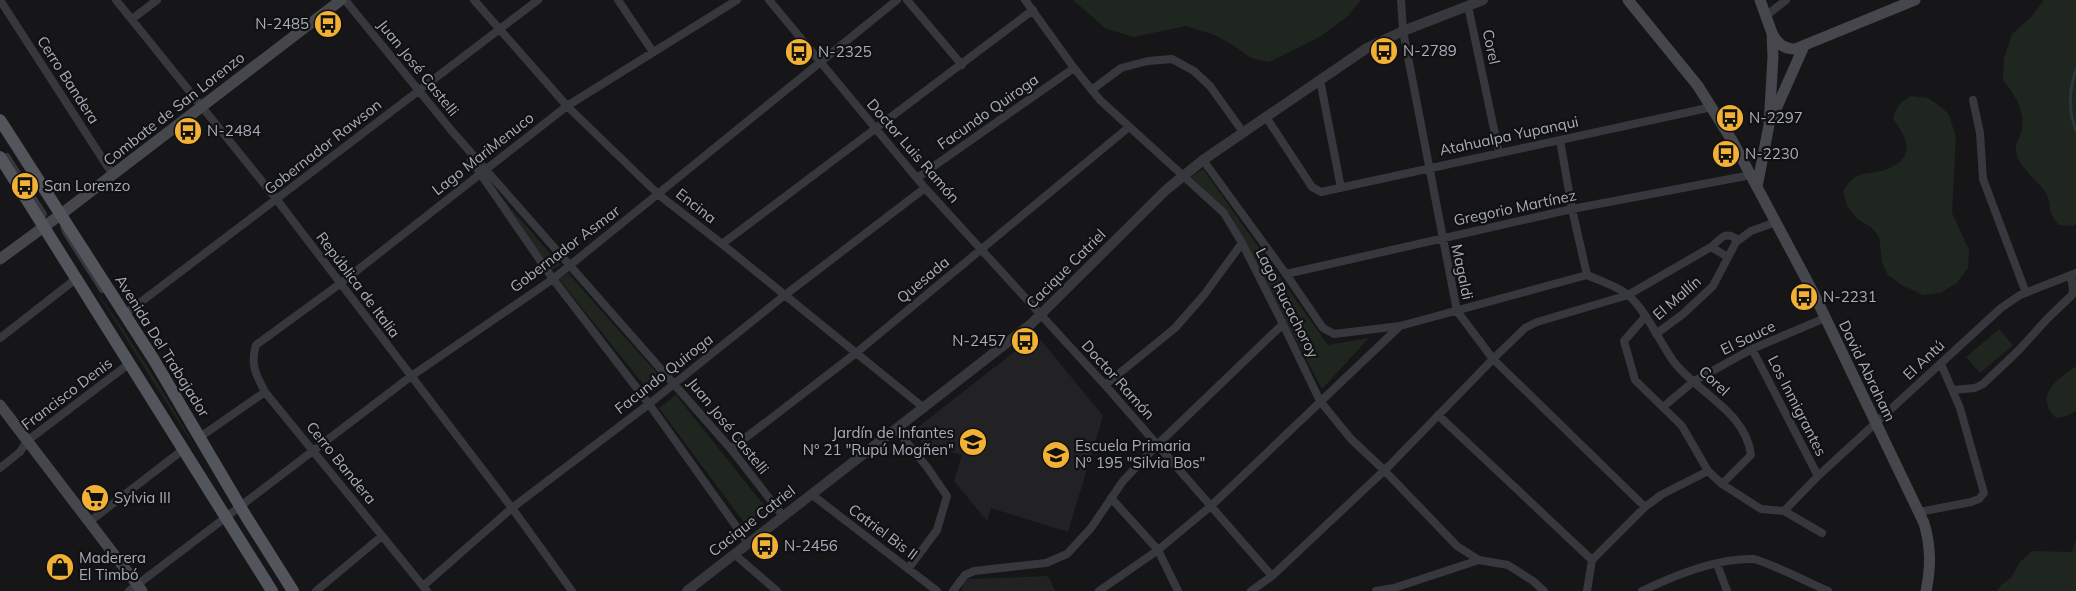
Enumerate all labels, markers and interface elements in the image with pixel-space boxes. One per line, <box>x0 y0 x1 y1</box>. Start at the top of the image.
bus stop icon: N-2485 <box>313 9 343 39</box>
place label: N-2485 <box>255 14 309 33</box>
street label: Juan José Castelli <box>374 16 463 120</box>
street label: Corel <box>1479 28 1504 66</box>
street label: Cerro Bandera <box>33 32 104 127</box>
bus stop icon: N-2789 <box>1369 36 1399 66</box>
bus stop icon: N-2325 <box>784 37 814 67</box>
place label: N-2789 <box>1403 41 1457 60</box>
place label: N-2325 <box>818 42 872 61</box>
street label: Combate de San Lorenzo <box>99 48 248 170</box>
street label: Facundo Quiroga <box>933 70 1042 154</box>
street label: Gobernador Rawson <box>260 95 385 198</box>
street label: Doctor Luis Ramón <box>863 95 964 207</box>
bus stop icon: N-2297 <box>1715 103 1745 133</box>
street label: Lago MariMenuco <box>428 108 537 199</box>
place label: N-2297 <box>1749 108 1803 127</box>
street label: Atahualpa Yupanqui <box>1438 111 1580 160</box>
bus stop icon: N-2484 <box>173 116 203 146</box>
place label: N-2484 <box>207 121 261 140</box>
bus stop icon: N-2230 <box>1711 139 1741 169</box>
place label: N-2230 <box>1745 144 1799 163</box>
bus stop icon: San Lorenzo <box>10 171 40 201</box>
place label: San Lorenzo <box>44 176 130 195</box>
street label: Encina <box>672 184 720 227</box>
street label: Gregorio Martínez <box>1452 185 1578 230</box>
street label: Gobernador Asmar <box>506 201 624 296</box>
street label: Cacique Catriel <box>1022 225 1109 312</box>
street label: República de Italia <box>312 228 404 341</box>
street label: Magaldi <box>1447 243 1478 301</box>
street label: Lago Rucachoroy <box>1252 245 1323 361</box>
street label: Quesada <box>893 252 953 307</box>
street label: Avenida Del Trabajador <box>111 271 214 421</box>
street label: El Mallín <box>1649 272 1705 324</box>
bus stop icon: N-2231 <box>1789 282 1819 312</box>
place label: N-2231 <box>1823 287 1877 306</box>
street label: El Sauce <box>1717 316 1778 359</box>
street label: David Abraham <box>1835 317 1900 424</box>
bus stop icon: N-2457 <box>1010 326 1040 356</box>
street label: Facundo Quiroga <box>611 329 717 418</box>
place label: N-2457 <box>952 331 1006 350</box>
street label: Doctor Ramón <box>1078 336 1159 423</box>
street label: El Antú <box>1899 336 1948 384</box>
street label: Los Inmigrantes <box>1764 352 1831 459</box>
street label: Francisco Denis <box>18 353 116 434</box>
street label: Corel <box>1695 362 1734 400</box>
street label: Juan José Castelli <box>684 374 773 478</box>
street label: Cerro Bandera <box>302 418 380 508</box>
place label: Jardín de Infantes N° 21 "Rupú Mogñen" <box>803 423 954 459</box>
school or university icon: Jardín de Infantes N° 21 "Rupú Mogñen" <box>958 427 988 457</box>
place label: Escuela Primaria N° 195 "Silvia Bos" <box>1075 436 1206 472</box>
school or university icon: Escuela Primaria N° 195 "Silvia Bos" <box>1041 440 1071 470</box>
street label: Cacique Catriel <box>705 481 799 560</box>
supermarket icon: Sylvia III <box>80 483 110 513</box>
place label: Sylvia III <box>114 488 171 507</box>
street label: Catriel Bis II <box>845 499 922 564</box>
bus stop icon: N-2456 <box>750 531 780 561</box>
place label: N-2456 <box>784 536 838 555</box>
place label: Maderera El Timbó <box>79 548 146 584</box>
shop icon: Maderera El Timbó <box>45 552 75 582</box>

